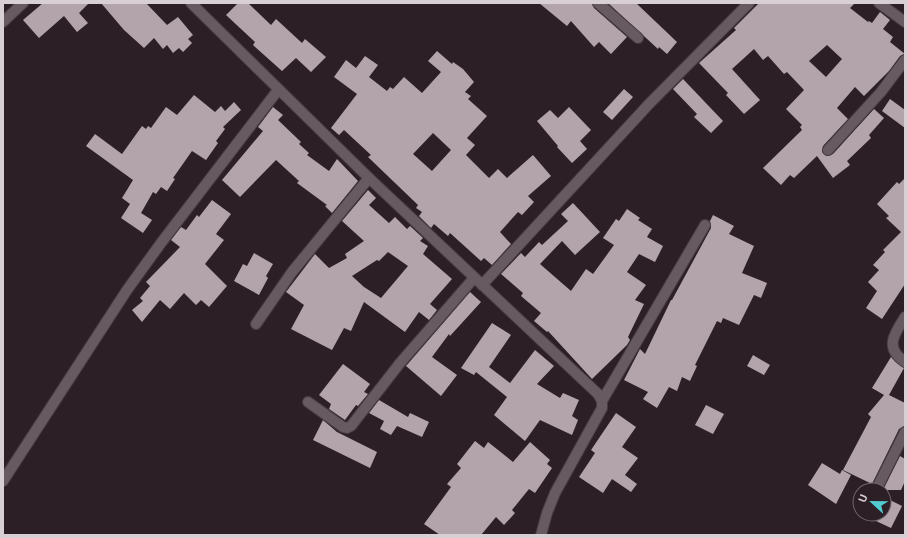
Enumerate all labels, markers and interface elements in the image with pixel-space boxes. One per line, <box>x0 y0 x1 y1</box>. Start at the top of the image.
north arrow <box>852 482 892 522</box>
text: U <box>856 492 870 504</box>

